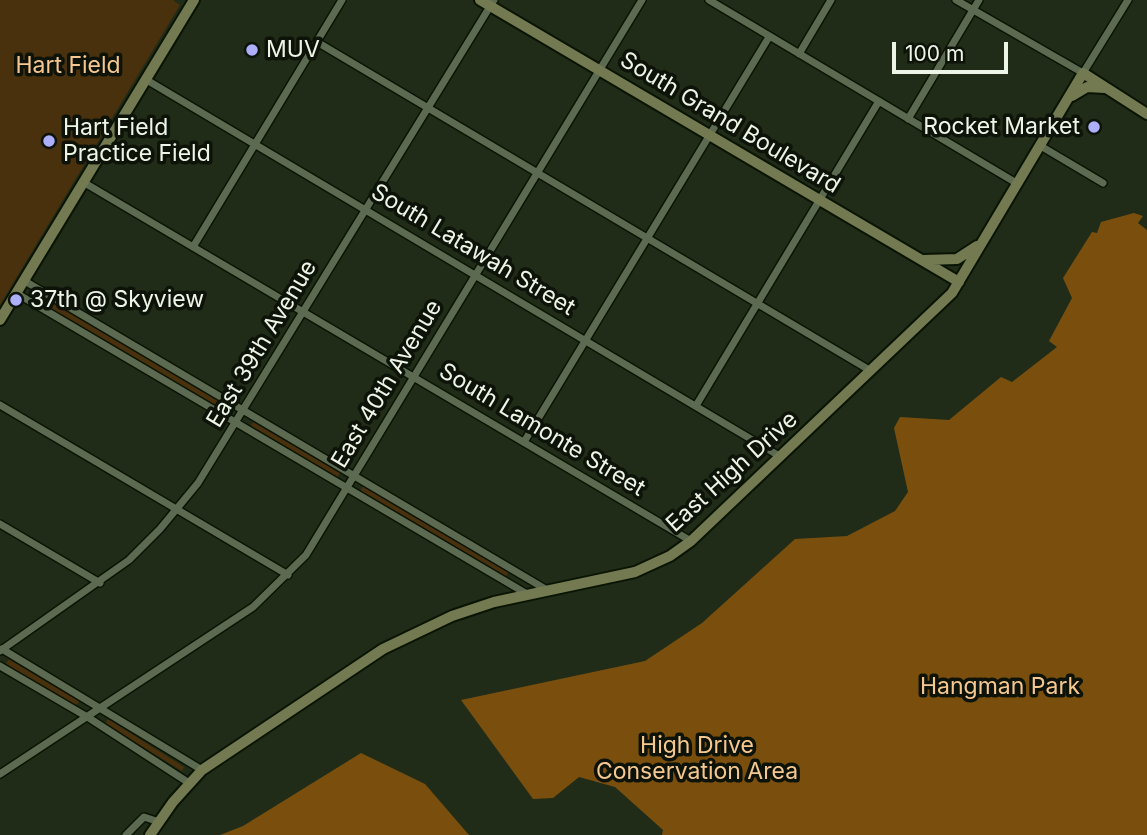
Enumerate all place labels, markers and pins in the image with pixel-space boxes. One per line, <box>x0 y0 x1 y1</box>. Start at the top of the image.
place label: MUV <box>266 36 320 64</box>
marker: MUV <box>244 42 260 58</box>
place label: Rocket Market <box>923 113 1080 141</box>
place label: Hart Field Practice Field <box>63 114 211 168</box>
marker: Rocket Market <box>1086 119 1102 135</box>
marker: Hart Field Practice Field <box>41 133 57 149</box>
place label: 37th @ Skyview <box>30 286 204 314</box>
marker: 37th @ Skyview <box>8 292 24 308</box>

